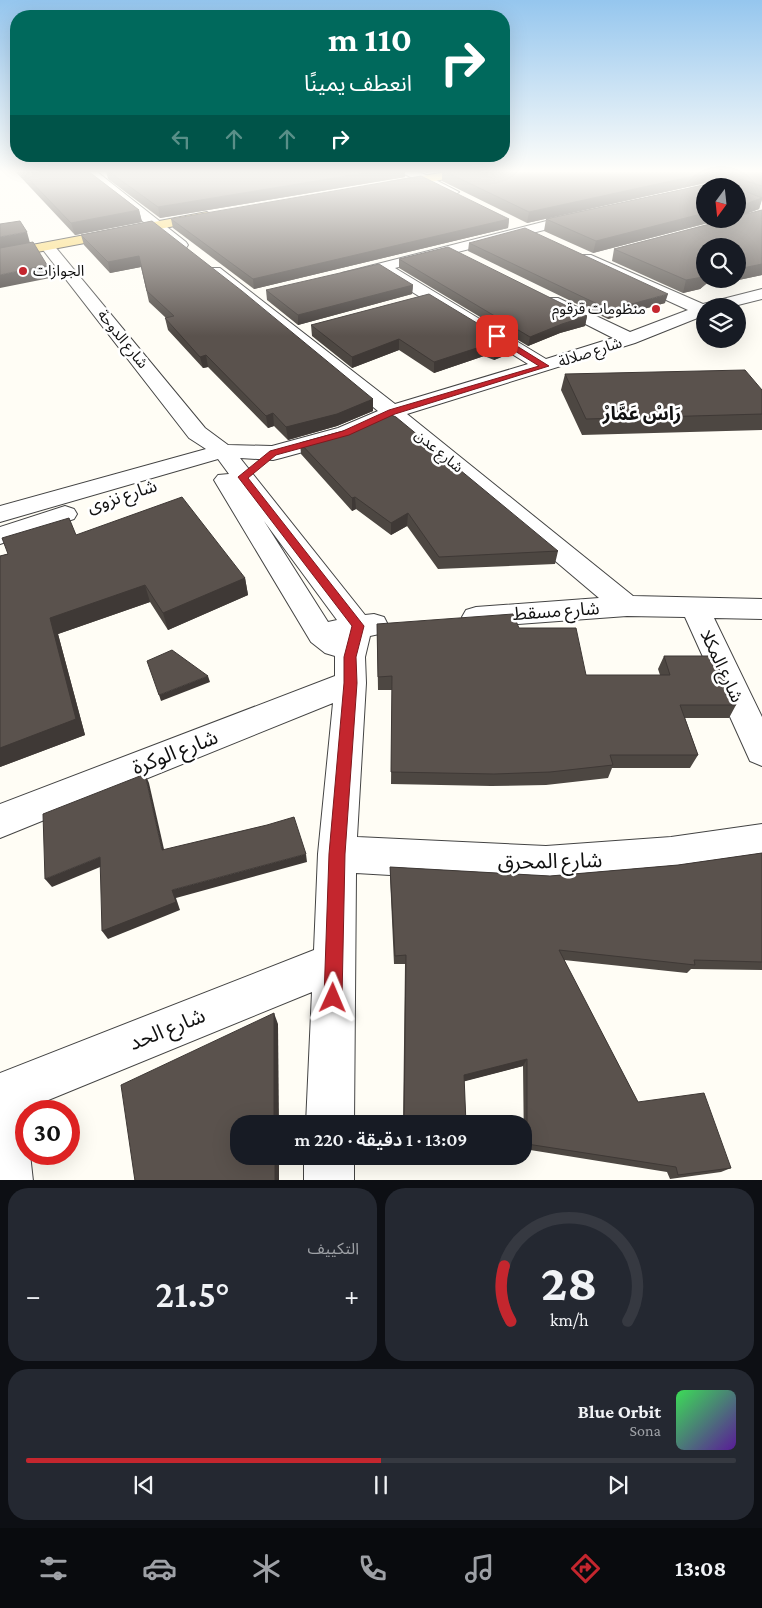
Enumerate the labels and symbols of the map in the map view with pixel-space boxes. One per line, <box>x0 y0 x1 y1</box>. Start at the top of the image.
north arrow <box>696 178 746 228</box>
place label: الجوازات <box>33 263 84 280</box>
marker: الجوازات <box>17 265 29 277</box>
place label: منظومات قرقوم <box>552 301 646 320</box>
marker: منظومات قرقوم <box>650 303 662 315</box>
street label: شارع الدوحة <box>92 307 151 374</box>
pin <box>476 315 518 357</box>
street label: شارع صلالة <box>556 334 625 374</box>
district label: رَاسْ عَمَّارْ <box>602 403 681 425</box>
street label: شارع عدن <box>409 426 466 479</box>
street label: شارع نزوى <box>85 475 161 520</box>
street label: شارع مسقط <box>512 598 600 628</box>
street label: شارع المكلا <box>693 627 747 707</box>
street label: شارع الوكرة <box>129 725 222 782</box>
street label: شارع المحرق <box>497 848 603 877</box>
position arrow <box>306 971 358 1023</box>
street label: شارع الحد <box>125 1003 210 1058</box>
speed limit sign: 30 <box>15 1100 80 1165</box>

